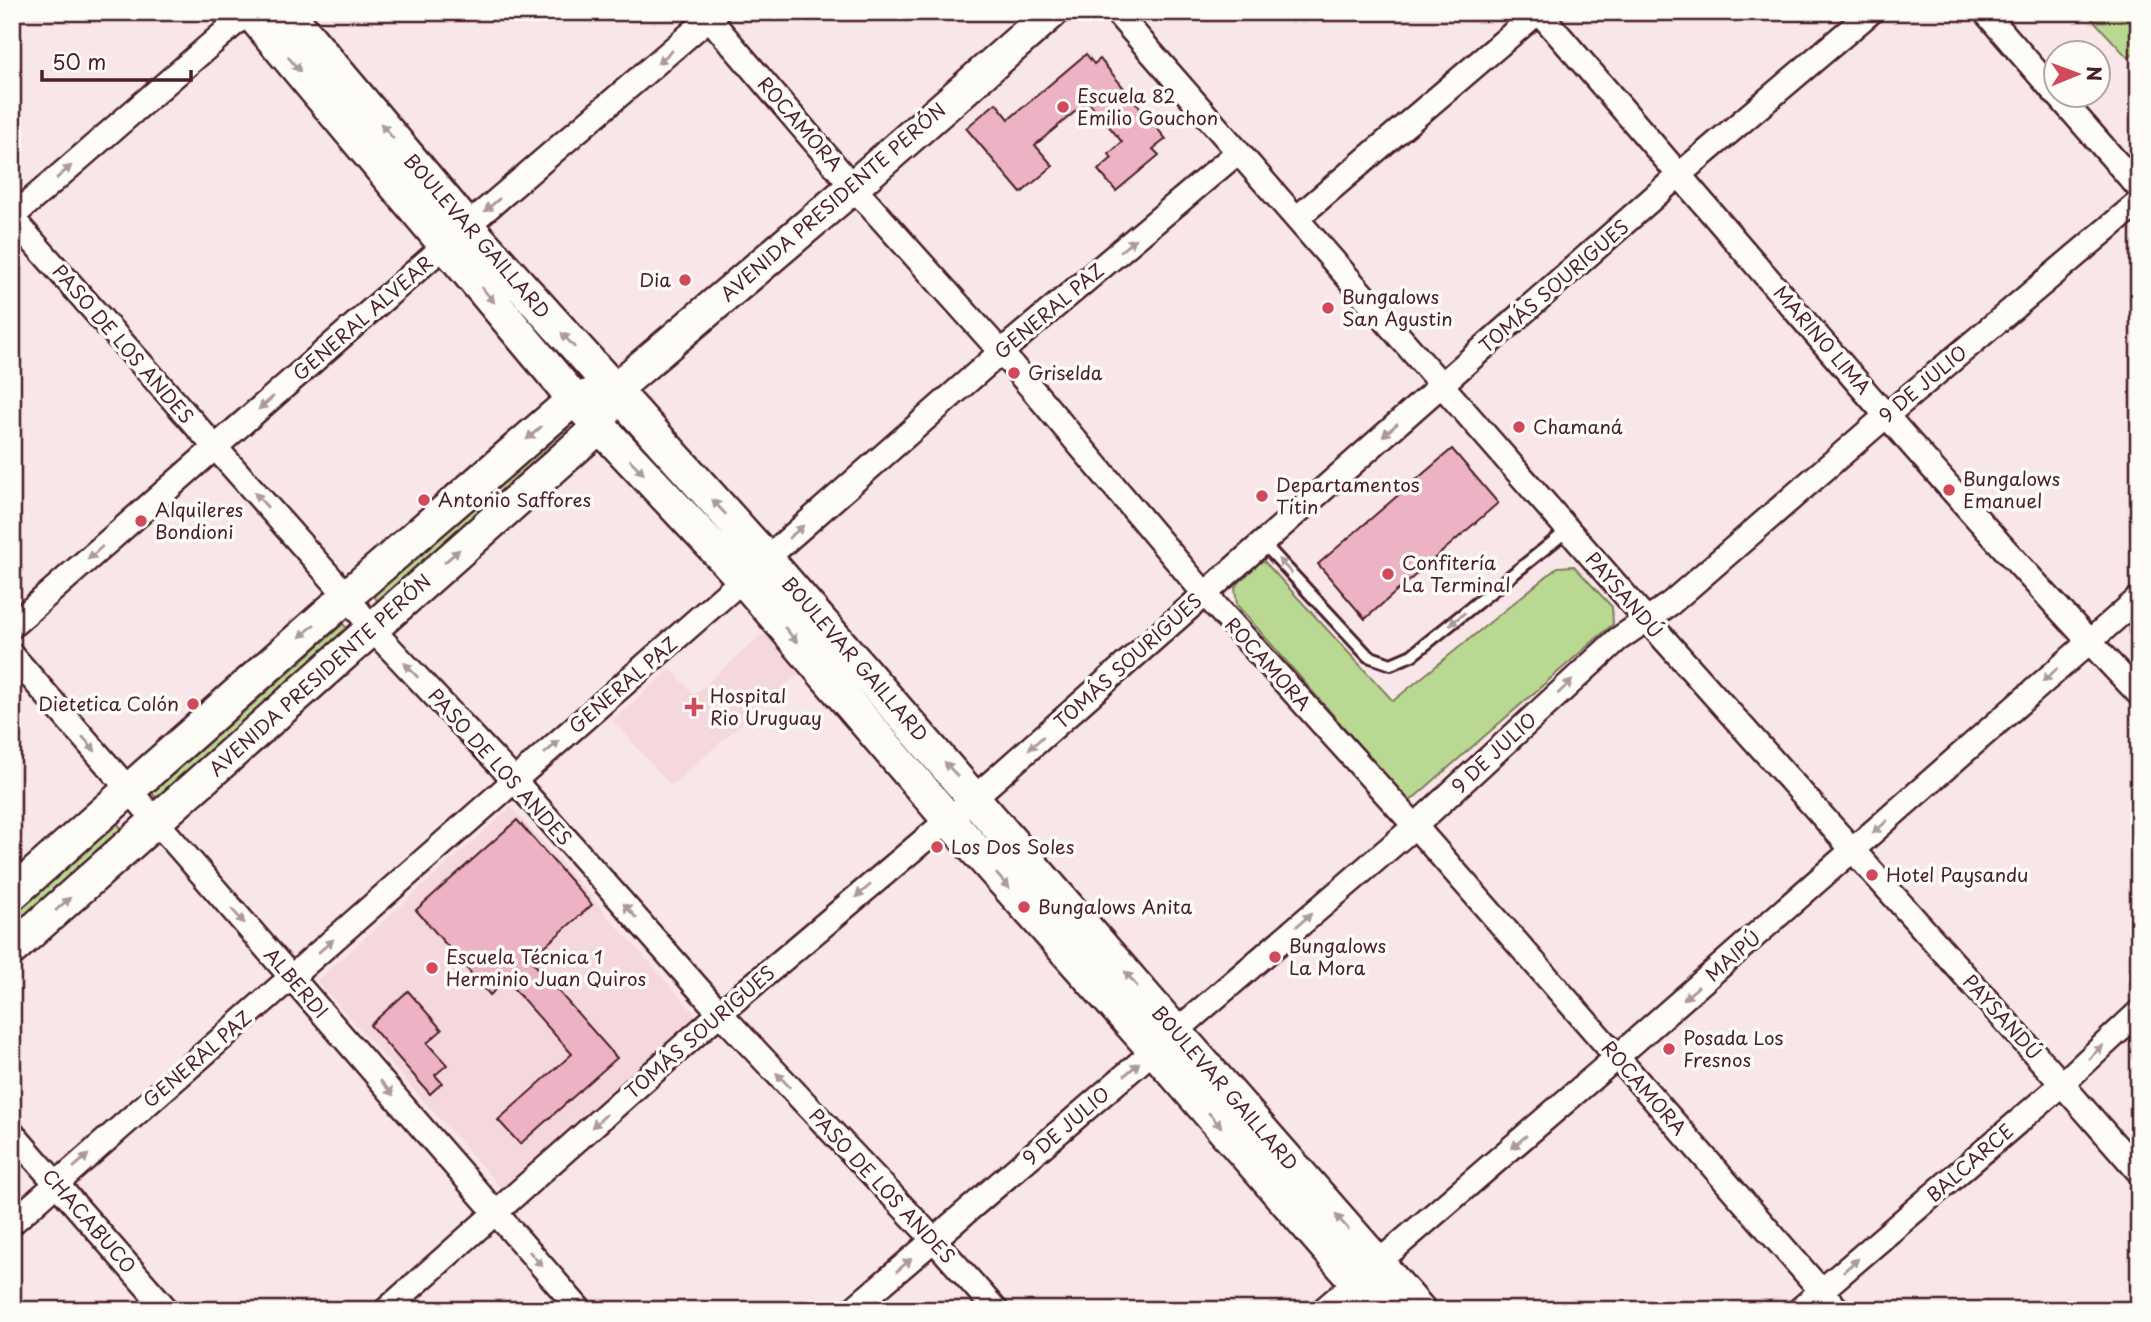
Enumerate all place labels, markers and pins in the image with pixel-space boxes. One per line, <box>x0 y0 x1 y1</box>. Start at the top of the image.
place label: Escuela 82 Emilio Gouchon <box>1077 81 1218 131</box>
marker: Escuela 82 Emilio Gouchon <box>1055 99 1071 115</box>
place label: Dia <box>639 265 671 293</box>
marker: Dia <box>677 272 693 288</box>
place label: Bungalows San Agustin <box>1342 282 1453 332</box>
marker: Bungalows San Agustin <box>1320 300 1336 316</box>
place label: Griselda <box>1028 358 1103 386</box>
marker: Griselda <box>1006 365 1022 381</box>
place label: Chamaná <box>1533 412 1623 440</box>
marker: Chamaná <box>1511 419 1527 435</box>
place label: Bungalows Emanuel <box>1963 464 2060 514</box>
place label: Departamentos Titin <box>1276 470 1420 520</box>
marker: Bungalows Emanuel <box>1941 482 1957 498</box>
place label: Antonio Saffores <box>438 485 591 513</box>
marker: Departamentos Titin <box>1254 488 1270 504</box>
marker: Antonio Saffores <box>416 492 432 508</box>
place label: Alquileres Bondioni <box>155 495 243 545</box>
marker: Alquileres Bondioni <box>133 513 149 529</box>
place label: Confitería La Terminal <box>1402 548 1510 598</box>
marker: Confitería La Terminal <box>1380 566 1396 582</box>
place label: Hospital Rio Uruguay <box>710 681 822 731</box>
place label: Dietetica Colón <box>38 689 179 717</box>
marker: Dietetica Colón <box>185 696 201 712</box>
marker: Hospital Rio Uruguay <box>684 697 704 717</box>
place label: Los Dos Soles <box>951 832 1074 860</box>
marker: Los Dos Soles <box>929 839 945 855</box>
place label: Hotel Paysandu <box>1886 860 2029 888</box>
marker: Hotel Paysandu <box>1864 867 1880 883</box>
place label: Bungalows Anita <box>1038 892 1192 920</box>
marker: Bungalows Anita <box>1016 899 1032 915</box>
place label: Bungalows La Mora <box>1289 931 1386 981</box>
place label: Escuela Técnica 1 Herminio Juan Quiros <box>446 942 646 992</box>
marker: Bungalows La Mora <box>1267 949 1283 965</box>
marker: Escuela Técnica 1 Herminio Juan Quiros <box>424 960 440 976</box>
place label: Posada Los Fresnos <box>1683 1023 1784 1073</box>
marker: Posada Los Fresnos <box>1661 1041 1677 1057</box>

